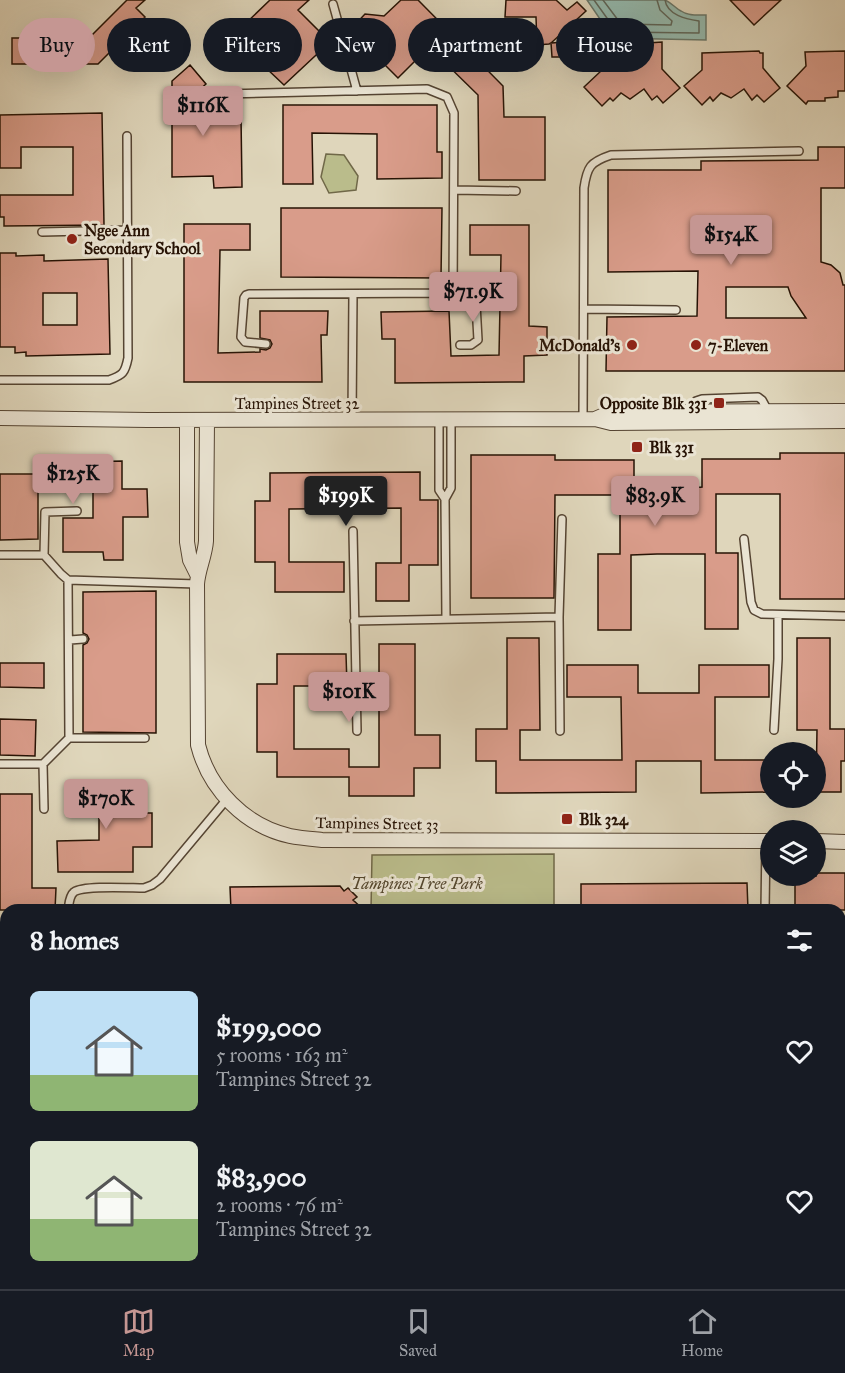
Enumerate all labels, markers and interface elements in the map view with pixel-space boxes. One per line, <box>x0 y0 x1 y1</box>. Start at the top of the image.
chip: Buy <box>18 18 95 72</box>
chip: Rent <box>107 18 191 72</box>
chip: Filters <box>203 18 302 72</box>
chip: New <box>314 18 396 72</box>
chip: Apartment <box>408 18 544 72</box>
chip: House <box>556 18 654 72</box>
pin: $116K <box>161 86 245 137</box>
text: $116K <box>177 93 229 117</box>
pin: $154K <box>689 215 773 266</box>
place label: Ngee Ann Secondary School <box>84 221 201 259</box>
text: $154K <box>704 222 758 246</box>
marker: Ngee Ann Secondary School <box>65 232 79 246</box>
pin: $71.9K <box>424 272 522 323</box>
text: $71.9K <box>443 279 503 303</box>
place label: McDonald's <box>539 336 620 355</box>
place label: 7-Eleven <box>708 336 769 355</box>
marker: McDonald's <box>625 338 639 352</box>
marker: 7-Eleven <box>689 338 703 352</box>
street label: Tampines Street 32 <box>235 394 359 413</box>
place label: Opposite Blk 331 <box>600 394 708 414</box>
marker: Opposite Blk 331 <box>712 396 726 410</box>
place label: Blk 331 <box>649 438 695 458</box>
marker: Blk 331 <box>630 440 644 454</box>
pin: $125K <box>31 454 115 505</box>
text: $125K <box>46 461 100 485</box>
pin: $199K <box>304 476 388 527</box>
pin: $83.9K <box>606 476 704 527</box>
text: $199K <box>318 483 374 507</box>
text: $83.9K <box>625 483 685 507</box>
pin: $101K <box>307 672 391 723</box>
text: $101K <box>322 679 376 703</box>
map controls <box>760 742 826 886</box>
button: locate <box>760 742 826 808</box>
pin: $170K <box>64 779 148 830</box>
text: $170K <box>78 786 134 810</box>
place label: Blk 324 <box>579 810 629 830</box>
marker: Blk 324 <box>560 812 574 826</box>
street label: Tampines Street 33 <box>315 813 439 834</box>
button: layers <box>760 820 826 886</box>
park label: Tampines Tree Park <box>351 874 483 894</box>
text: 8 homes <box>30 924 119 956</box>
icon: filters <box>783 924 816 957</box>
text: $199,000 <box>216 1011 322 1043</box>
icon: home <box>78 1015 150 1087</box>
icon: heart <box>783 1035 816 1068</box>
text: 5 rooms · 163 m² <box>216 1043 348 1067</box>
text: Tampines Street 32 <box>216 1067 372 1091</box>
text: $83,900 <box>216 1161 307 1193</box>
icon: home <box>78 1165 150 1237</box>
icon: heart <box>783 1185 816 1218</box>
text: 2 rooms · 76 m² <box>216 1193 343 1217</box>
text: Tampines Street 32 <box>216 1217 372 1241</box>
tab: Map <box>122 1305 155 1360</box>
tab: Saved <box>399 1305 437 1360</box>
tab: Home <box>681 1305 723 1360</box>

